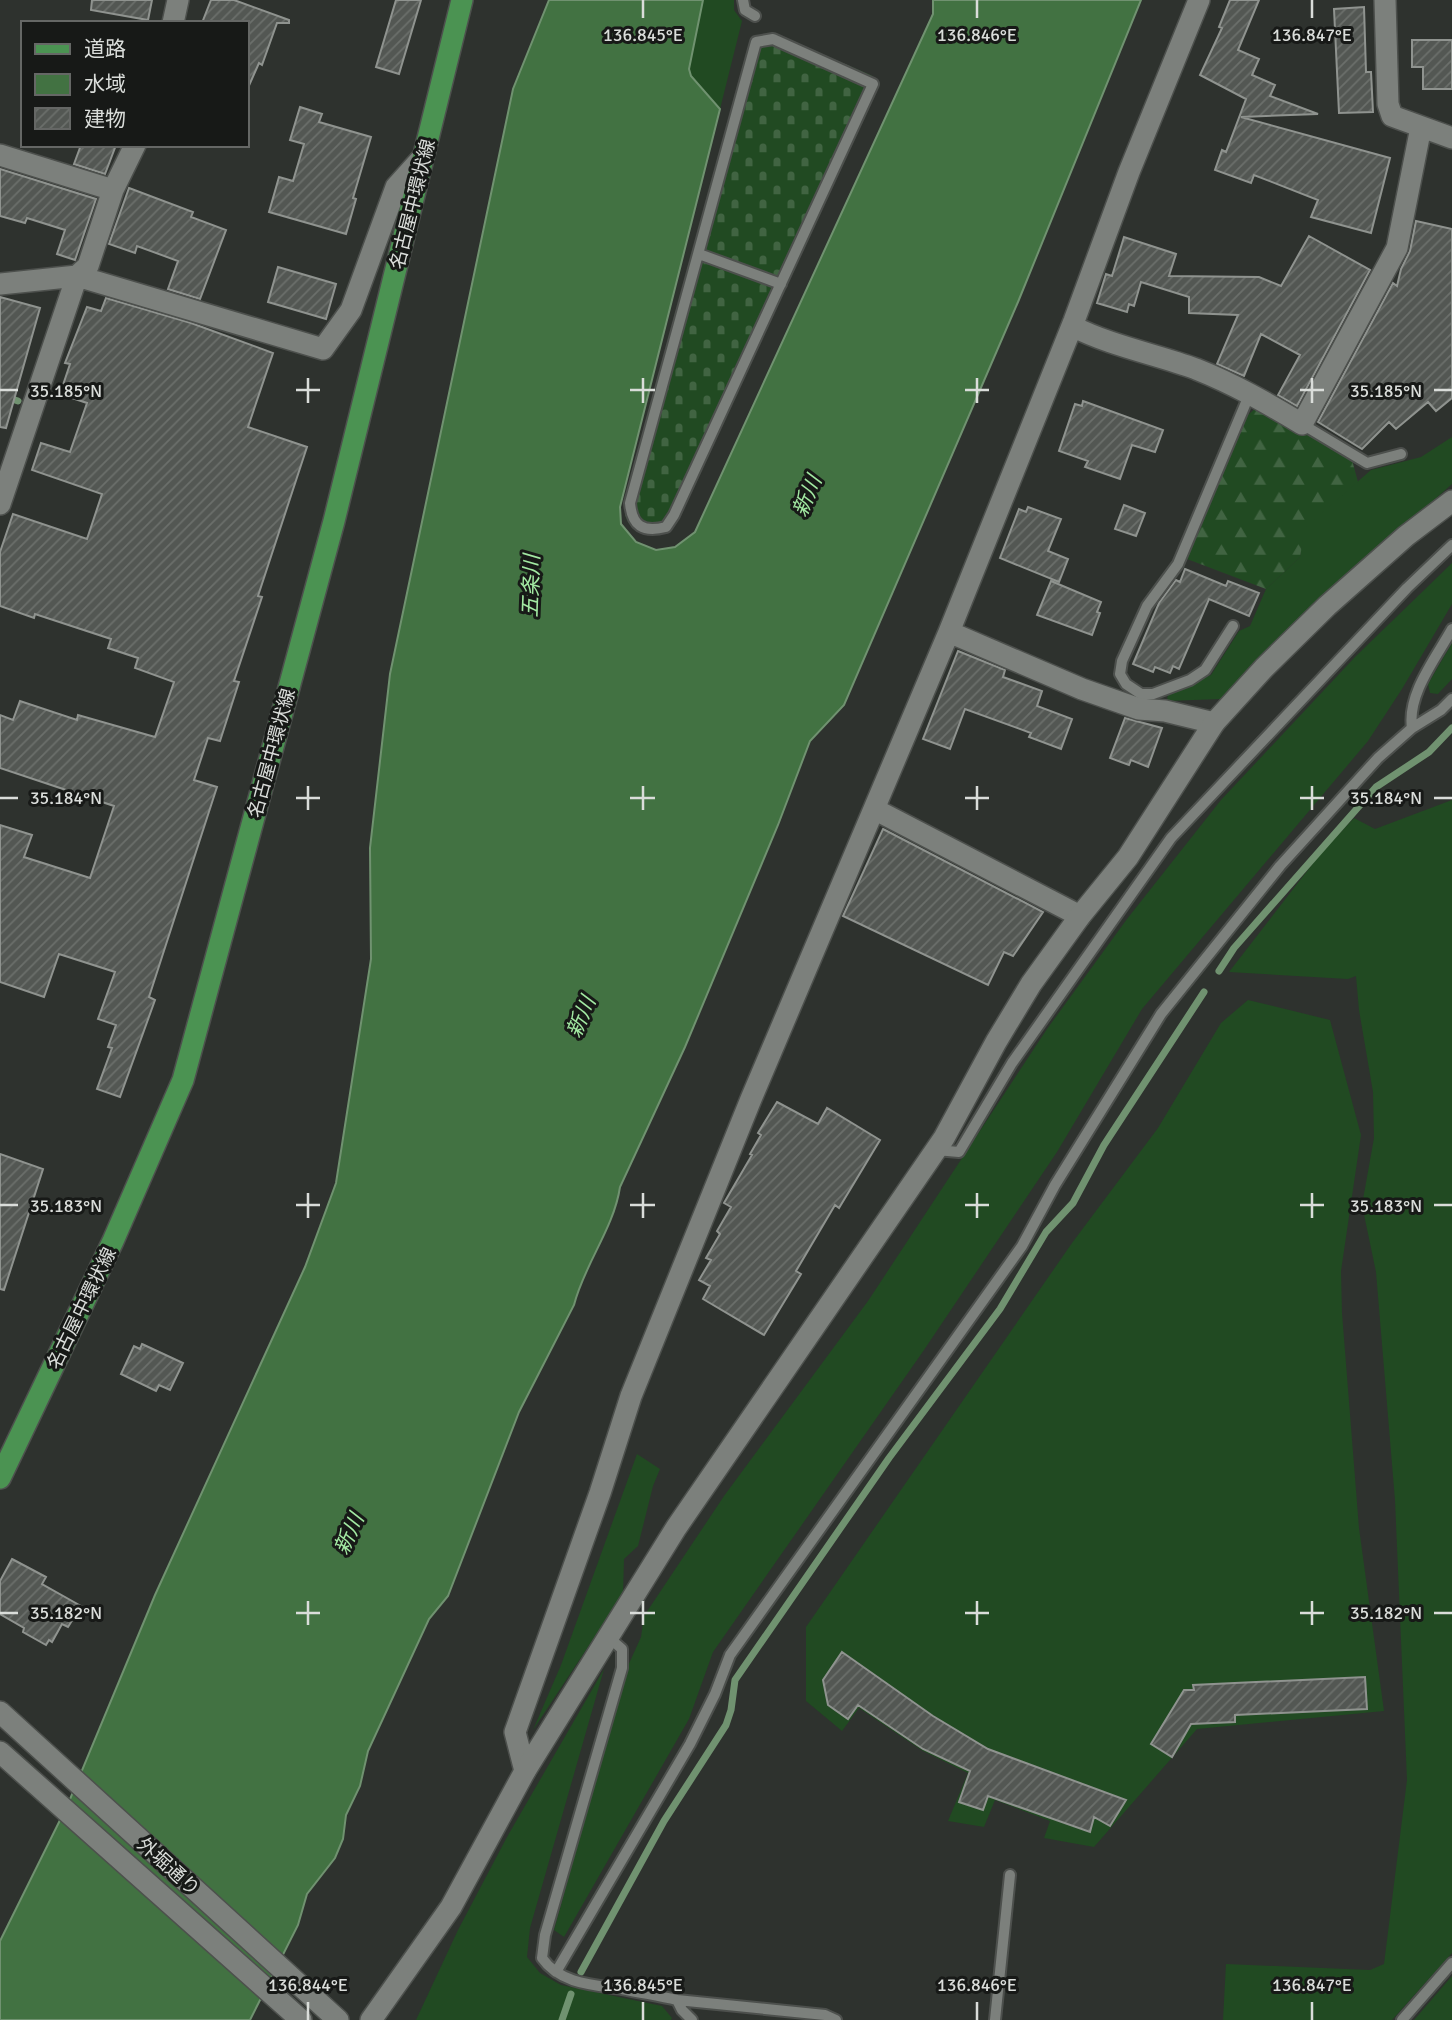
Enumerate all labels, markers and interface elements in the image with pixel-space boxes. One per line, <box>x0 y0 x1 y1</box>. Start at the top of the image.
legend <box>21 21 248 147</box>
text: 136.845°E <box>603 24 683 46</box>
text: 136.846°E <box>937 24 1017 46</box>
text: 136.847°E <box>1272 24 1352 46</box>
text: 道路 <box>84 36 126 62</box>
text: 水域 <box>84 71 126 97</box>
text: 建物 <box>84 106 126 132</box>
street label: 名古屋中環状線 <box>385 137 441 272</box>
text: 35.185°N <box>30 380 102 402</box>
text: 35.185°N <box>1350 380 1422 402</box>
water label: 新川 <box>787 470 828 520</box>
water label: 五条川 <box>517 552 545 618</box>
street label: 名古屋中環状線 <box>243 686 301 821</box>
text: 35.184°N <box>30 787 102 809</box>
text: 35.184°N <box>1350 787 1422 809</box>
water label: 新川 <box>561 991 602 1041</box>
text: 35.183°N <box>30 1195 102 1217</box>
text: 35.183°N <box>1350 1195 1422 1217</box>
street label: 名古屋中環状線 <box>42 1243 122 1373</box>
water label: 新川 <box>329 1508 370 1558</box>
text: 35.182°N <box>30 1602 102 1624</box>
text: 35.182°N <box>1350 1602 1422 1624</box>
street label: 外堀通り <box>132 1832 205 1901</box>
text: 136.844°E <box>268 1974 348 1996</box>
text: 136.845°E <box>603 1974 683 1996</box>
text: 136.846°E <box>937 1974 1017 1996</box>
text: 136.847°E <box>1272 1974 1352 1996</box>

